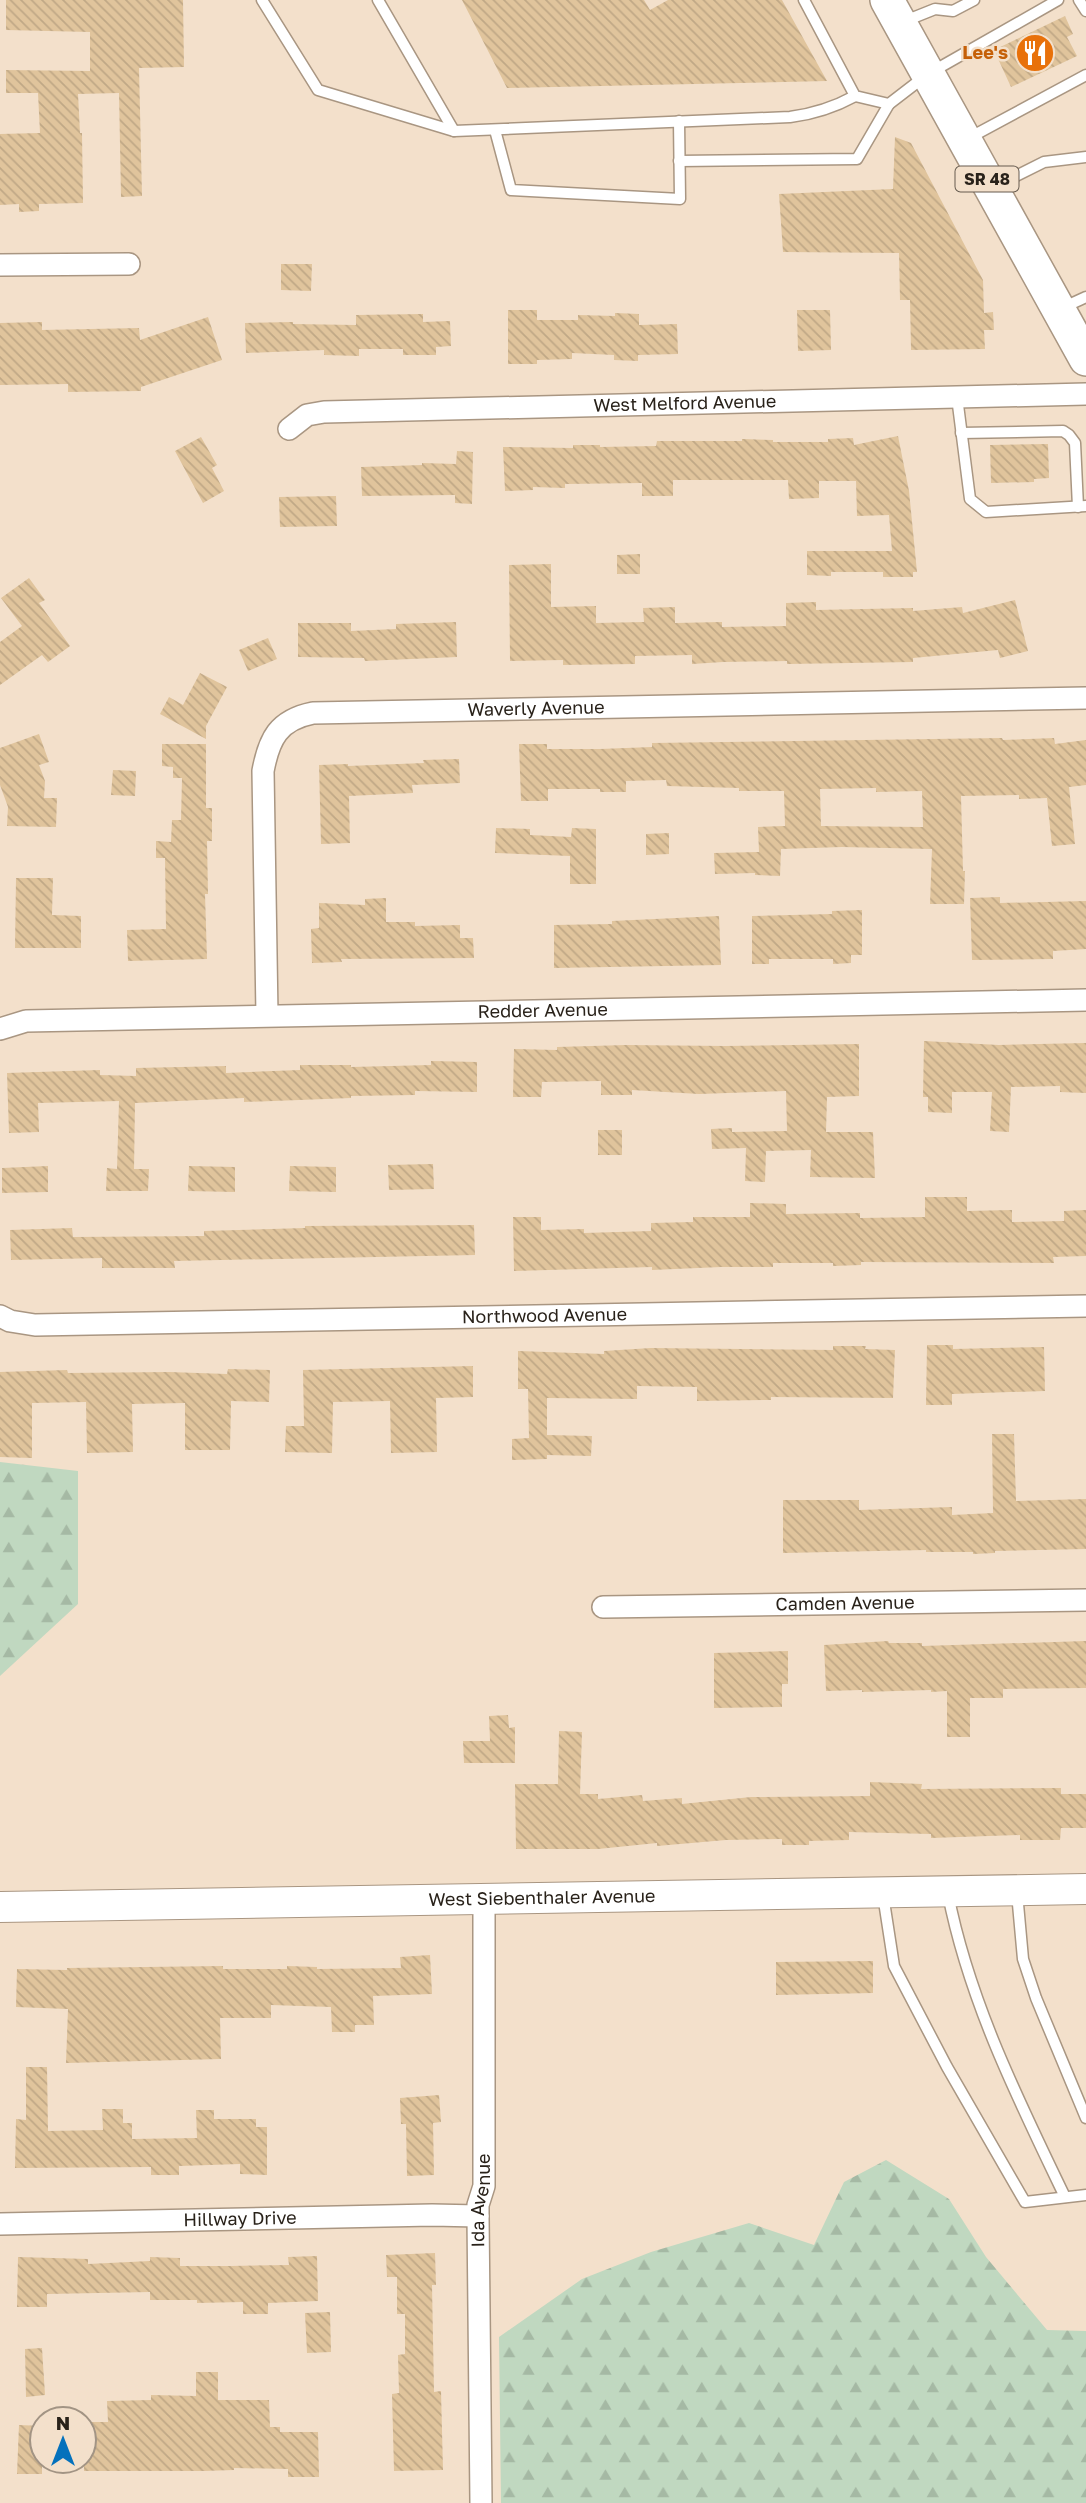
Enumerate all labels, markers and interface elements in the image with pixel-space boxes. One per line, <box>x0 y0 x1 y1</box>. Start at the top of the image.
restaurant icon: Lee's <box>1014 32 1056 74</box>
place label: Lee's <box>962 41 1008 63</box>
road number: SR 48 <box>956 167 1018 192</box>
street label: West Melford Avenue <box>593 389 776 416</box>
street label: Waverly Avenue <box>467 695 605 720</box>
street label: Redder Avenue <box>477 997 608 1022</box>
street label: Northwood Avenue <box>462 1302 627 1327</box>
street label: Camden Avenue <box>775 1590 915 1614</box>
street label: West Siebenthaler Avenue <box>428 1884 656 1910</box>
street label: Ida Avenue <box>466 2153 494 2248</box>
street label: Hillway Drive <box>183 2206 297 2230</box>
north arrow <box>28 2405 98 2475</box>
text: N <box>56 2411 70 2434</box>

